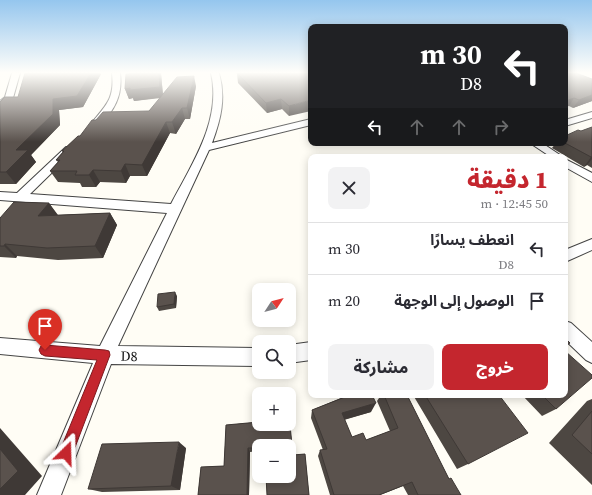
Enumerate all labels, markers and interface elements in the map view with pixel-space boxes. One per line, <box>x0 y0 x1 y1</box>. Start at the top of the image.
text: 30 m <box>420 35 482 73</box>
icon: left <box>496 40 548 92</box>
text: D8 <box>460 71 482 96</box>
icon: left <box>364 116 386 138</box>
icon: ahead <box>406 116 428 138</box>
icon: ahead <box>448 116 470 138</box>
icon: right <box>490 116 512 138</box>
text: 1 دقيقة <box>467 163 548 196</box>
button: close <box>328 167 370 209</box>
text: 50 m · 12:45 <box>480 195 548 212</box>
text: انعطف يسارًا <box>430 229 514 250</box>
text: 30 m <box>328 238 360 259</box>
icon: left <box>526 238 548 260</box>
text: D8 <box>498 256 514 273</box>
north arrow <box>252 283 296 327</box>
map controls <box>252 283 296 483</box>
text: 20 m <box>328 290 360 311</box>
text: الوصول إلى الوجهة <box>394 290 514 311</box>
icon: arrive <box>526 290 548 312</box>
pin <box>28 309 62 350</box>
icon: arrive <box>34 315 56 337</box>
button: search <box>252 335 296 379</box>
button: مشاركة <box>328 344 434 390</box>
button: خروج <box>442 344 548 390</box>
street label: D8 <box>120 346 138 366</box>
button: + <box>252 387 296 431</box>
position arrow <box>45 432 87 474</box>
button: − <box>252 439 296 483</box>

